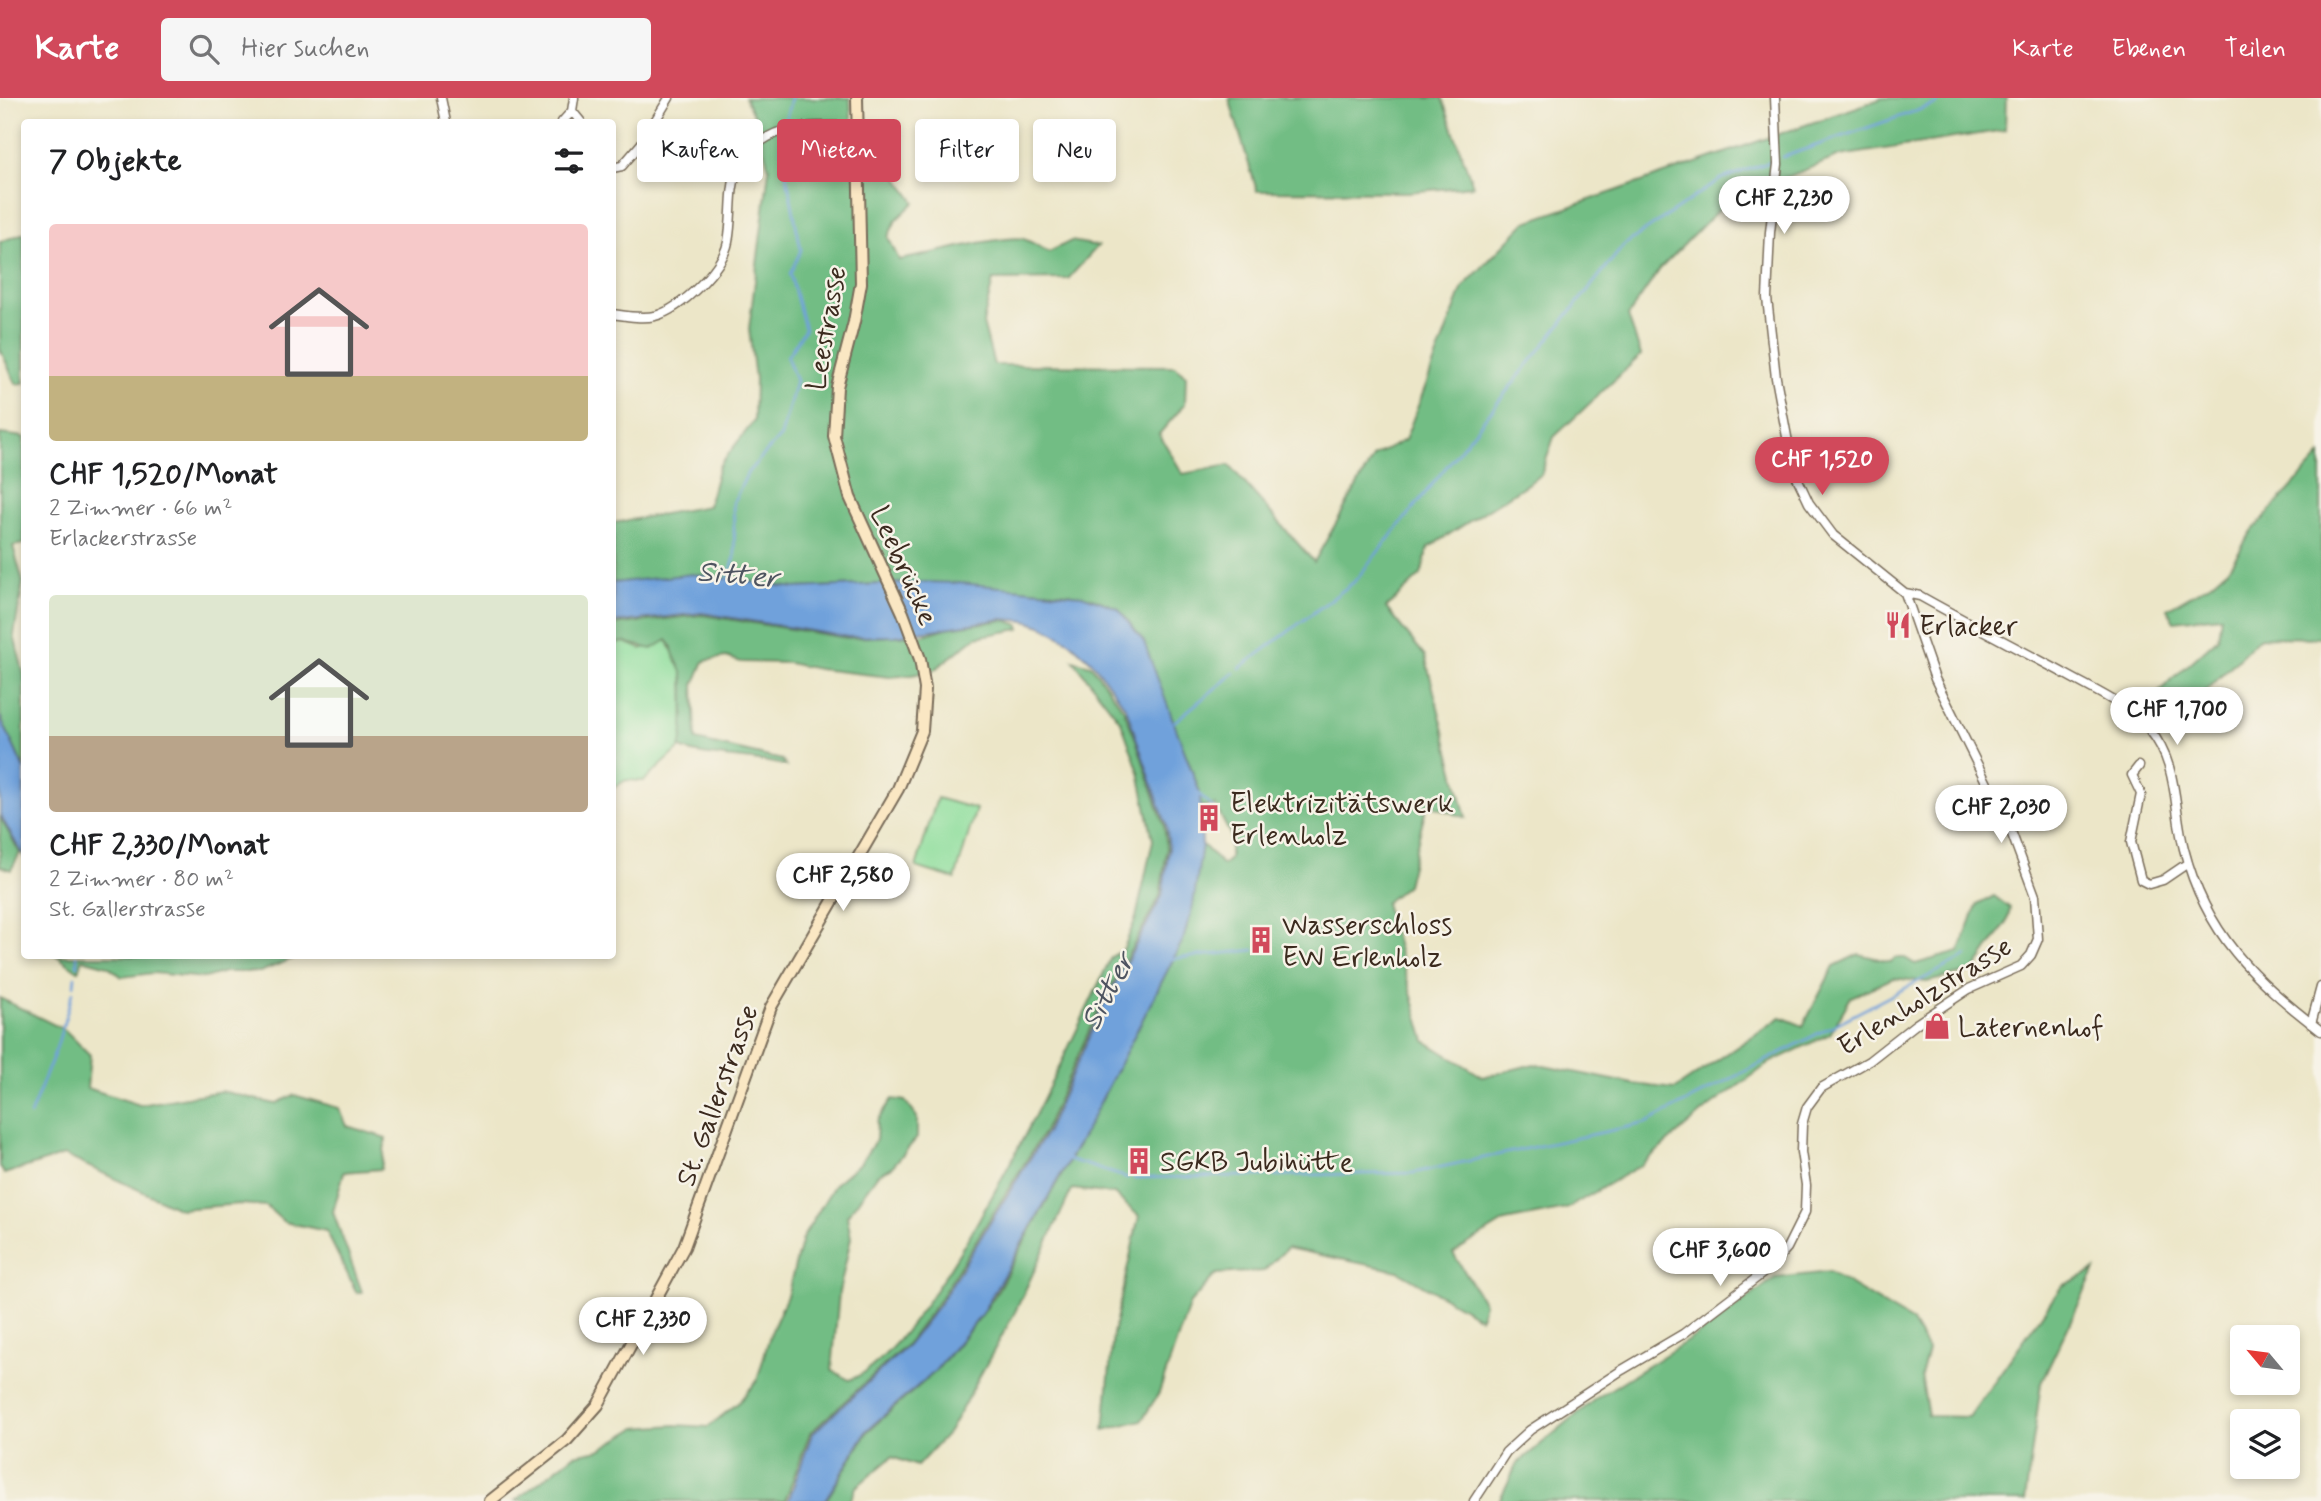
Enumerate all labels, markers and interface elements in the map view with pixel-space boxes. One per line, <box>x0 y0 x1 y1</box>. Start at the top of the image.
search box <box>161 18 651 81</box>
text: Karte <box>35 27 119 71</box>
icon: search <box>185 30 223 68</box>
text: Hier suchen <box>241 32 370 66</box>
text: Karte <box>2012 34 2074 65</box>
text: Ebenen <box>2112 34 2186 65</box>
text: Teilen <box>2224 34 2286 65</box>
chip: Kaufen <box>637 119 763 182</box>
chip: Mieten <box>777 119 901 182</box>
chip: Filter <box>915 119 1019 182</box>
chip: Neu <box>1033 119 1116 182</box>
text: 7 Objekte <box>49 142 182 181</box>
icon: filters <box>550 142 588 180</box>
pin: CHF 2,230 <box>1704 176 1864 236</box>
text: CHF 2,230 <box>1735 184 1833 214</box>
street label: Leestrasse <box>798 263 857 393</box>
icon: home <box>256 269 382 395</box>
pin: CHF 1,520 <box>1742 438 1902 497</box>
text: CHF 1,520 <box>1771 445 1873 475</box>
text: CHF 1,520/Monat <box>49 455 278 494</box>
text: 2 Zimmer · 66 m² <box>49 494 232 524</box>
street label: Leebrücke <box>860 501 945 631</box>
text: Erlackerstrasse <box>49 524 197 554</box>
water label: Sitter <box>696 553 784 599</box>
place label: Erlacker <box>1919 609 2018 646</box>
restaurant icon: Erlacker <box>1883 610 1913 640</box>
icon: home <box>256 640 382 766</box>
pin: CHF 1,700 <box>2097 688 2257 747</box>
text: CHF 1,700 <box>2126 695 2228 725</box>
place label: Elektrizitätswerk Erlenholz <box>1230 786 1454 855</box>
pin: CHF 2,030 <box>1921 786 2081 845</box>
text: CHF 2,030 <box>1951 793 2051 823</box>
building icon: Elektrizitätswerk Erlenholz <box>1194 803 1224 833</box>
text: CHF 2,330/Monat <box>49 826 270 865</box>
pin: CHF 2,580 <box>763 854 923 913</box>
text: CHF 2,580 <box>792 861 894 891</box>
text: 2 Zimmer · 80 m² <box>49 865 234 895</box>
text: St. Gallerstrasse <box>49 895 206 925</box>
place label: Wasserschloss EW Erlenholz <box>1282 908 1452 977</box>
building icon: Wasserschloss EW Erlenholz <box>1246 925 1276 955</box>
street label: Erlenholzstrasse <box>1831 929 2019 1065</box>
water label: Sitter <box>1072 944 1146 1037</box>
street label: St. Gallerstrasse <box>668 1000 768 1192</box>
place label: Laternenhof <box>1958 1010 2104 1047</box>
shop icon: Laternenhof <box>1922 1011 1952 1041</box>
place label: SGKB Jubihütte <box>1160 1145 1353 1182</box>
building icon: SGKB Jubihütte <box>1124 1146 1154 1176</box>
pin: CHF 3,600 <box>1640 1228 1800 1288</box>
text: CHF 3,600 <box>1669 1236 1771 1266</box>
pin: CHF 2,330 <box>563 1298 723 1357</box>
text: CHF 2,330 <box>595 1305 691 1335</box>
north arrow <box>2230 1325 2300 1395</box>
map controls <box>2230 1325 2300 1479</box>
button: layers <box>2230 1409 2300 1479</box>

